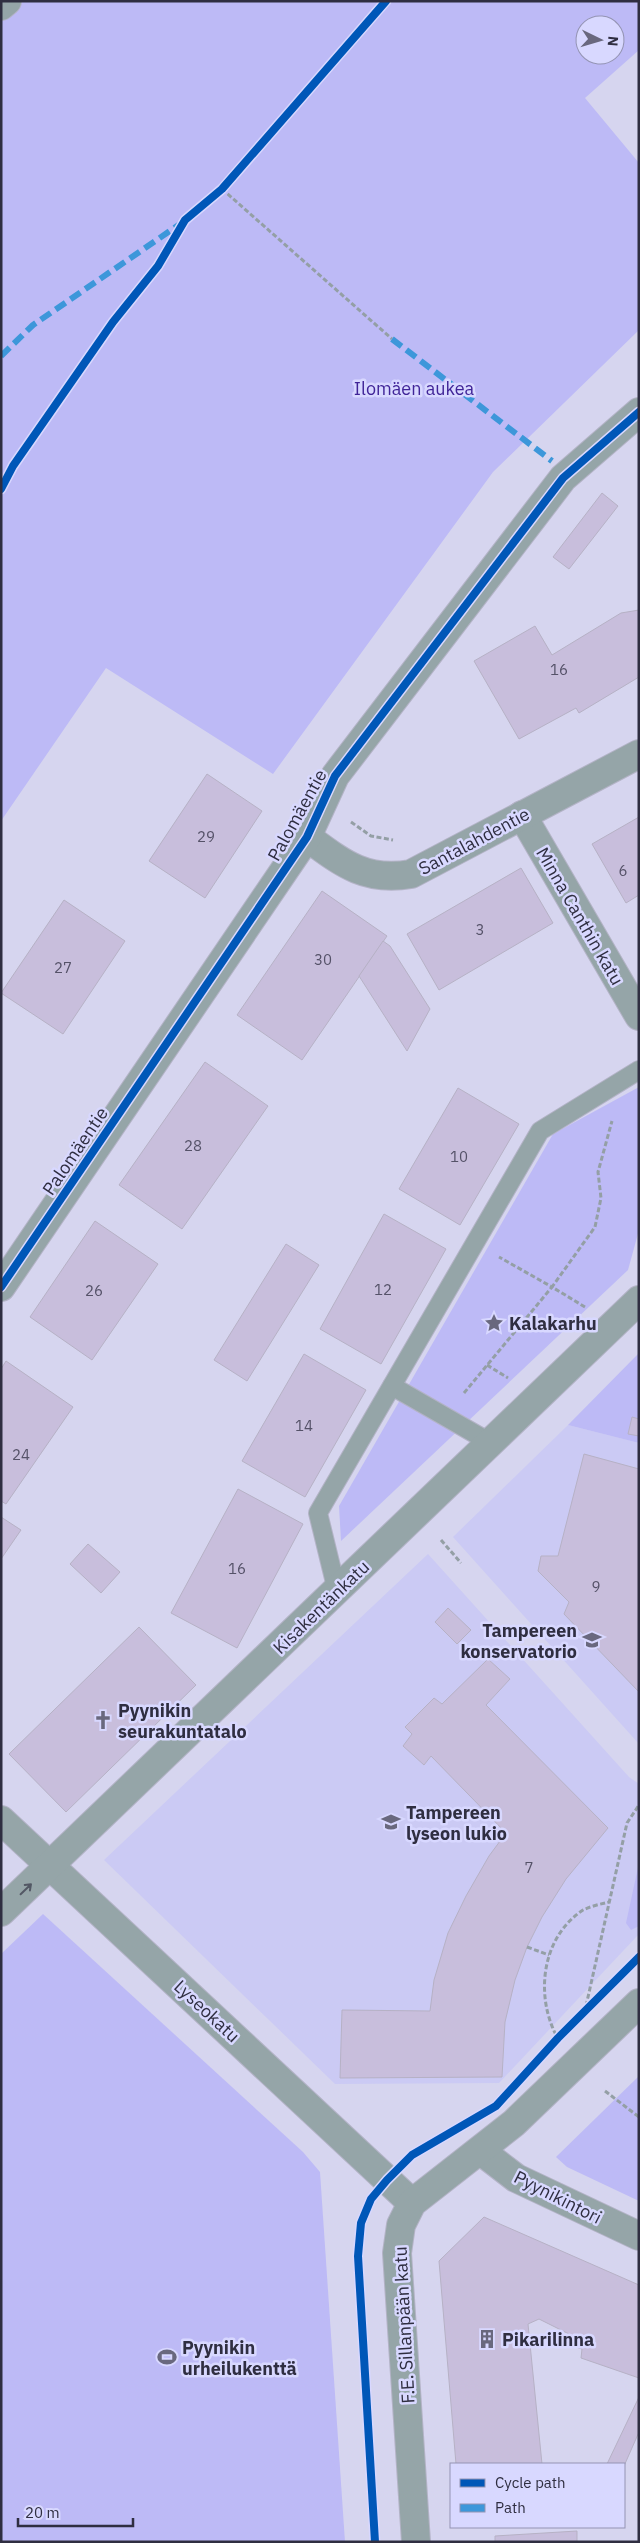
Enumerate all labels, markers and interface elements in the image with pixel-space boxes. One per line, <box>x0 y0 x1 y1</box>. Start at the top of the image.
north arrow <box>575 15 625 65</box>
text: N <box>604 35 622 47</box>
park label: Ilomäen aukea <box>354 377 475 400</box>
house number: 16 <box>550 660 568 679</box>
street label: Palomäentie <box>262 765 332 865</box>
street label: Santalahdentie <box>415 802 533 880</box>
house number: 29 <box>197 827 215 846</box>
street label: Minna Canthin katu <box>531 843 629 989</box>
house number: 6 <box>618 861 628 880</box>
house number: 3 <box>475 920 485 939</box>
house number: 30 <box>314 950 332 969</box>
house number: 27 <box>54 958 72 977</box>
street label: Palomäentie <box>37 1102 113 1199</box>
house number: 28 <box>184 1136 202 1155</box>
house number: 10 <box>450 1147 468 1166</box>
house number: 12 <box>374 1280 392 1299</box>
house number: 26 <box>85 1281 103 1300</box>
place icon: Kalakarhu <box>483 1312 505 1334</box>
place label: Kalakarhu <box>509 1312 597 1335</box>
house number: 14 <box>295 1416 313 1435</box>
house number: 24 <box>12 1445 30 1464</box>
street label: Kisakentänkatu <box>268 1555 374 1659</box>
house number: 16 <box>228 1559 246 1578</box>
house number: 9 <box>591 1577 601 1596</box>
place label: Tampereen konservatorio <box>460 1619 577 1663</box>
school or university icon: Tampereen konservatorio <box>581 1629 603 1651</box>
place label: Pyynikin seurakuntatalo <box>118 1699 247 1743</box>
church icon: Pyynikin seurakuntatalo <box>92 1709 114 1731</box>
place label: Tampereen lyseon lukio <box>406 1801 507 1845</box>
school or university icon: Tampereen lyseon lukio <box>380 1811 402 1833</box>
house number: 7 <box>524 1858 534 1877</box>
one-way arrow <box>20 1883 32 1895</box>
street label: Lyseokatu <box>169 1975 245 2047</box>
street label: Pyynikintori <box>510 2165 606 2229</box>
street label: F.E. Sillanpään katu <box>388 2246 420 2404</box>
building icon: Pikarilinna <box>476 2328 498 2350</box>
place label: Pikarilinna <box>502 2328 594 2351</box>
place label: Pyynikin urheilukenttä <box>182 2336 297 2380</box>
sports icon: Pyynikin urheilukenttä <box>156 2346 178 2368</box>
legend <box>450 2463 625 2528</box>
text: Cycle path <box>495 2473 566 2492</box>
scale bar <box>18 2496 132 2528</box>
text: Path <box>495 2498 526 2517</box>
text: 20 m <box>25 2503 60 2522</box>

